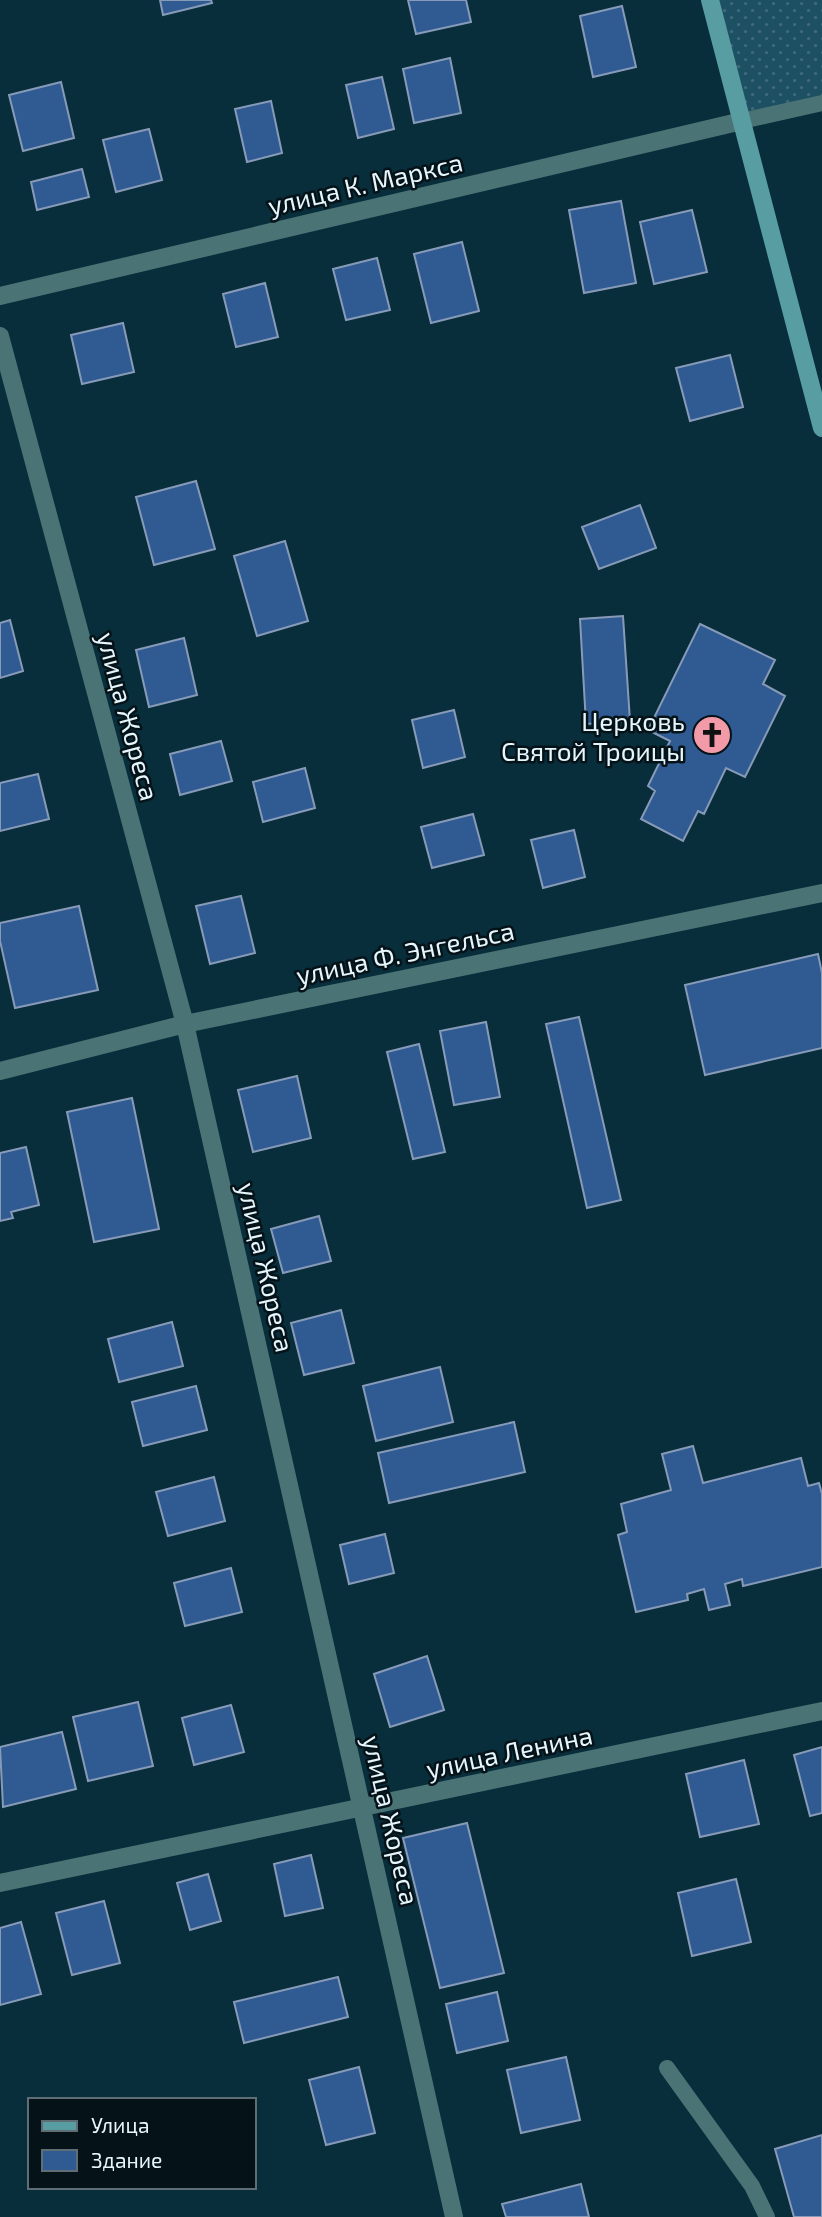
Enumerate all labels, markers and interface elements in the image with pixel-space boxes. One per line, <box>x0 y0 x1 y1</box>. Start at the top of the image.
street label: улица К. Маркса <box>265 146 466 221</box>
street label: улица Жореса <box>91 628 166 804</box>
place label: Церковь Святой Троицы <box>501 705 685 766</box>
church icon: Церковь Святой Троицы <box>691 714 733 756</box>
street label: улица Ф. Энгельса <box>293 914 517 991</box>
street label: улица Жореса <box>231 1179 302 1355</box>
street label: улица Ленина <box>423 1718 595 1785</box>
street label: улица Жореса <box>356 1732 427 1908</box>
legend <box>28 2098 256 2189</box>
text: Улица <box>91 2112 150 2137</box>
text: Здание <box>91 2147 162 2172</box>

